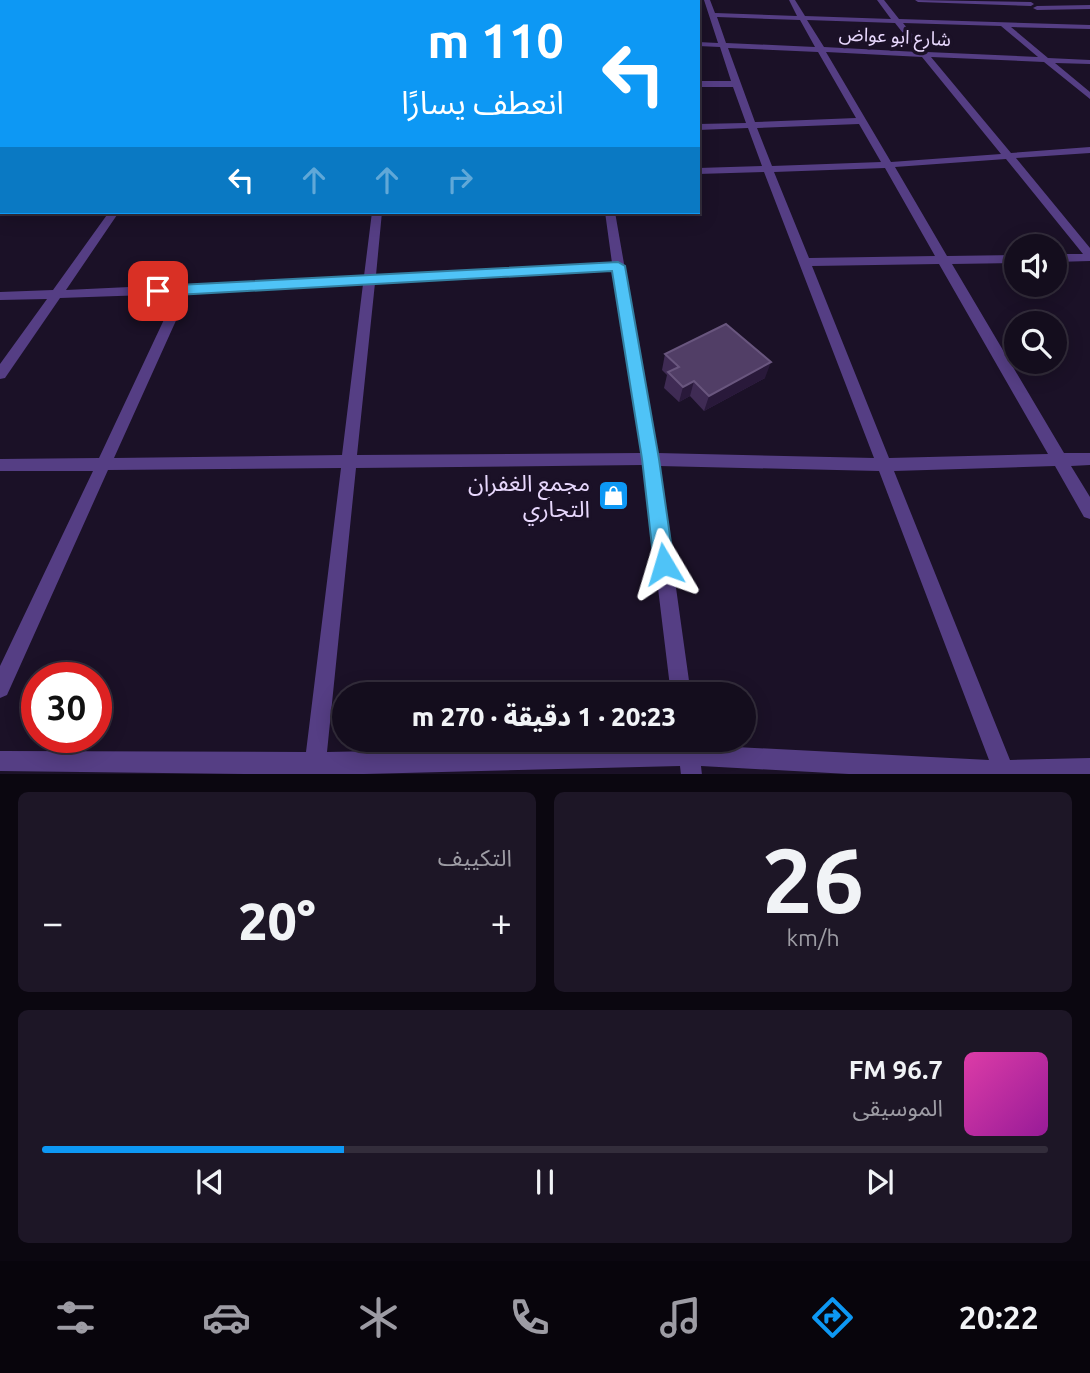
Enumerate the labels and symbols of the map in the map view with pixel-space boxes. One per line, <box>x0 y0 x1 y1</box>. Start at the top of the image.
street label: شارع ابو عواض <box>838 22 952 53</box>
pin <box>128 261 188 321</box>
place label: مجمع الغفران التجاري <box>468 470 590 526</box>
shop icon: مجمع الغفران التجاري <box>596 478 630 512</box>
position arrow <box>627 527 701 601</box>
speed limit sign: 30 <box>21 662 112 753</box>

